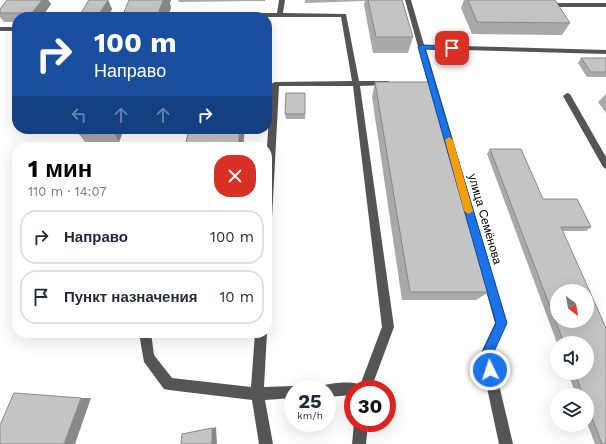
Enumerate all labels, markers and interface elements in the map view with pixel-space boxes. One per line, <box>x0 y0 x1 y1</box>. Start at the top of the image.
text: 100 m <box>94 26 177 59</box>
icon: right <box>28 28 80 80</box>
pin <box>435 31 469 65</box>
icon: arrive <box>441 37 463 59</box>
text: Направо <box>94 60 166 81</box>
icon: left <box>68 104 90 126</box>
icon: ahead <box>110 104 132 126</box>
icon: ahead <box>152 104 174 126</box>
icon: right <box>194 104 216 126</box>
text: 1 мин <box>28 155 92 183</box>
button: close <box>214 155 256 197</box>
street label: улица Семёнова <box>465 172 505 266</box>
text: 110 m · 14:07 <box>28 184 107 199</box>
icon: right <box>30 226 52 248</box>
text: Направо <box>64 228 128 246</box>
text: 100 m <box>210 228 254 246</box>
north arrow <box>550 284 594 328</box>
map controls <box>550 284 594 432</box>
icon: arrive <box>30 286 52 308</box>
text: Пункт назначения <box>64 288 197 306</box>
text: 10 m <box>219 288 254 306</box>
button: sound <box>550 336 594 380</box>
position arrow <box>469 349 511 391</box>
speed limit sign: 30 <box>344 380 396 432</box>
button: layers <box>550 388 594 432</box>
text: 25 <box>298 389 322 413</box>
text: km/h <box>297 410 323 421</box>

